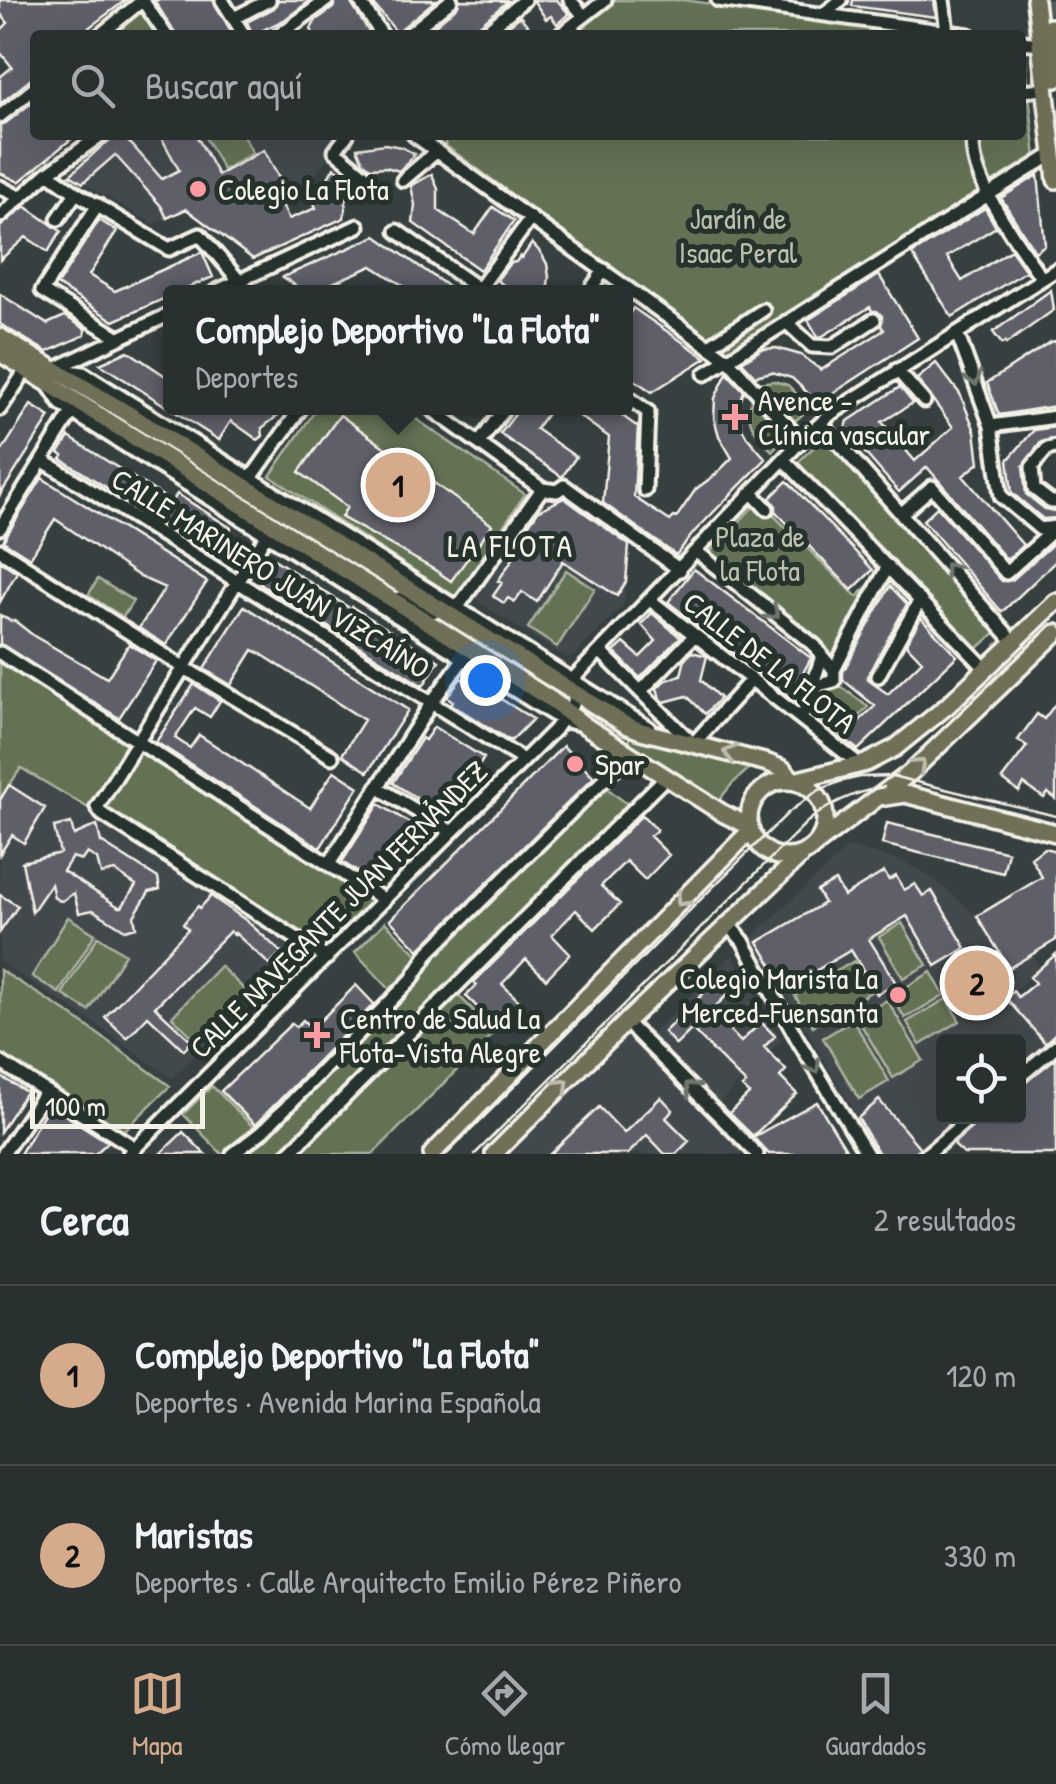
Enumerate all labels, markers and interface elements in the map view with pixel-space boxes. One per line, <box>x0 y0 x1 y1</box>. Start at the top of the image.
search box <box>30 30 1026 140</box>
icon: search <box>65 58 120 113</box>
text: Buscar aquí <box>145 59 303 111</box>
place label: Colegio La Flota <box>218 169 389 209</box>
marker: Colegio La Flota <box>187 178 209 200</box>
park label: Jardín de Isaac Peral <box>679 198 797 272</box>
popup <box>163 285 633 415</box>
text: Complejo Deportivo "La Flota" <box>195 303 601 355</box>
text: Deportes <box>195 355 298 398</box>
one-way arrow <box>962 370 983 387</box>
place label: Avence - Clínica vascular <box>758 380 930 454</box>
marker: Avence - Clínica vascular <box>722 404 748 430</box>
pin: 1 <box>366 448 430 522</box>
street label: CALLE MARINERO JUAN VIZCAÍNO <box>104 458 438 688</box>
park label: Plaza de la Flota <box>715 516 805 590</box>
district label: LA FLOTA <box>447 524 575 567</box>
one-way arrow <box>943 562 961 581</box>
street label: CALLE DE LA FLOTA <box>676 582 865 742</box>
one-way arrow <box>762 601 780 618</box>
your location <box>460 655 511 706</box>
place label: Spar <box>595 744 645 784</box>
one-way arrow <box>722 744 739 765</box>
street label: CALLE NAVEGANTE JUAN FERNÁNDEZ <box>180 751 496 1067</box>
marker: Spar <box>564 753 586 775</box>
one-way arrow <box>907 758 926 776</box>
one-way arrow <box>676 888 694 906</box>
pin: 2 <box>944 946 1010 1020</box>
place label: Colegio Marista La Merced-Fuensanta <box>679 958 878 1032</box>
marker: Colegio Marista La Merced-Fuensanta <box>887 984 909 1006</box>
place label: Centro de Salud La Flota-Vista Alegre <box>339 998 541 1072</box>
marker: Centro de Salud La Flota-Vista Alegre <box>304 1022 330 1048</box>
map controls <box>936 1034 1026 1124</box>
button: locate <box>936 1034 1026 1124</box>
one-way arrow <box>802 1056 821 1074</box>
one-way arrow <box>551 1078 569 1096</box>
one-way arrow <box>685 1082 703 1100</box>
scale bar <box>30 1084 205 1128</box>
text: 100 m <box>45 1087 106 1125</box>
text: Cerca <box>40 1191 129 1248</box>
text: 2 resultados <box>874 1198 1016 1241</box>
text: Complejo Deportivo "La Flota" <box>135 1328 540 1380</box>
text: 1 <box>67 1354 78 1397</box>
text: 120 m <box>946 1354 1016 1397</box>
text: Deportes · Avenida Marina Española <box>135 1380 541 1423</box>
text: Maristas <box>135 1508 253 1560</box>
text: 2 <box>65 1534 80 1577</box>
text: 330 m <box>944 1534 1016 1577</box>
text: Deportes · Calle Arquitecto Emilio Pérez Piñero <box>135 1560 681 1603</box>
tab: Mapa <box>130 1666 185 1764</box>
tab: Cómo llegar <box>444 1666 565 1764</box>
tab: Guardados <box>825 1666 926 1764</box>

